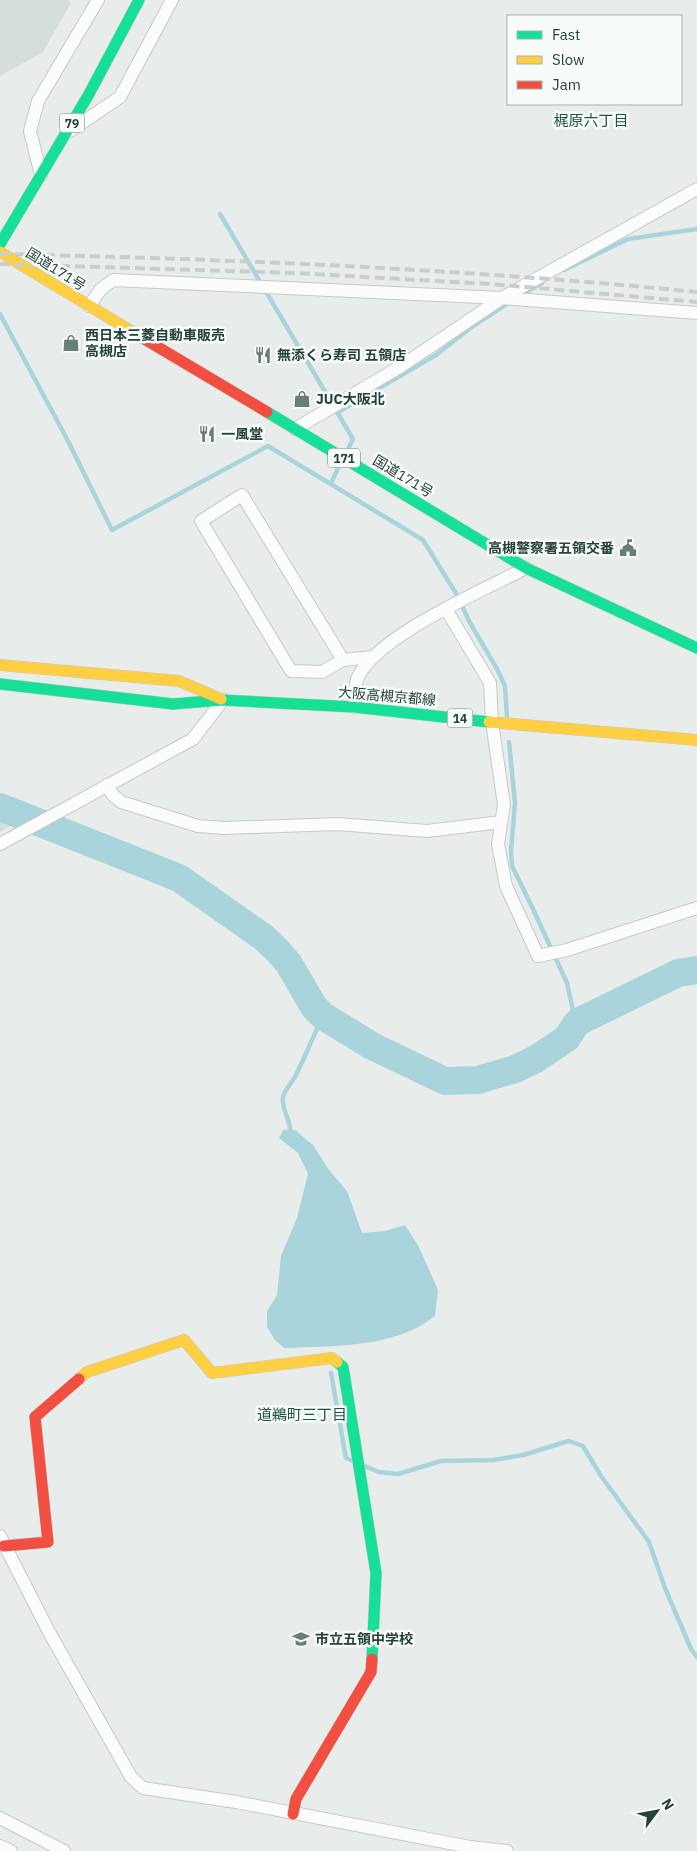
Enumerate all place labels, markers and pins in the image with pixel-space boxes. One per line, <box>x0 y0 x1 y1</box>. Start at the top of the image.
place label: 西日本三菱自動車販売 高槻店 <box>85 326 225 360</box>
shop icon: 西日本三菱自動車販売 高槻店 <box>61 333 81 353</box>
restaurant icon: 無添くら寿司 五領店 <box>253 345 273 365</box>
place label: 無添くら寿司 五領店 <box>277 346 406 364</box>
shop icon: JUC大阪北 <box>292 389 312 409</box>
place label: JUC大阪北 <box>316 390 385 408</box>
restaurant icon: 一風堂 <box>197 424 217 444</box>
place label: 一風堂 <box>221 425 263 443</box>
public building icon: 高槻警察署五領交番 <box>618 538 638 558</box>
place label: 高槻警察署五領交番 <box>488 539 614 557</box>
school or university icon: 市立五領中学校 <box>291 1629 311 1649</box>
place label: 市立五領中学校 <box>315 1630 413 1648</box>

